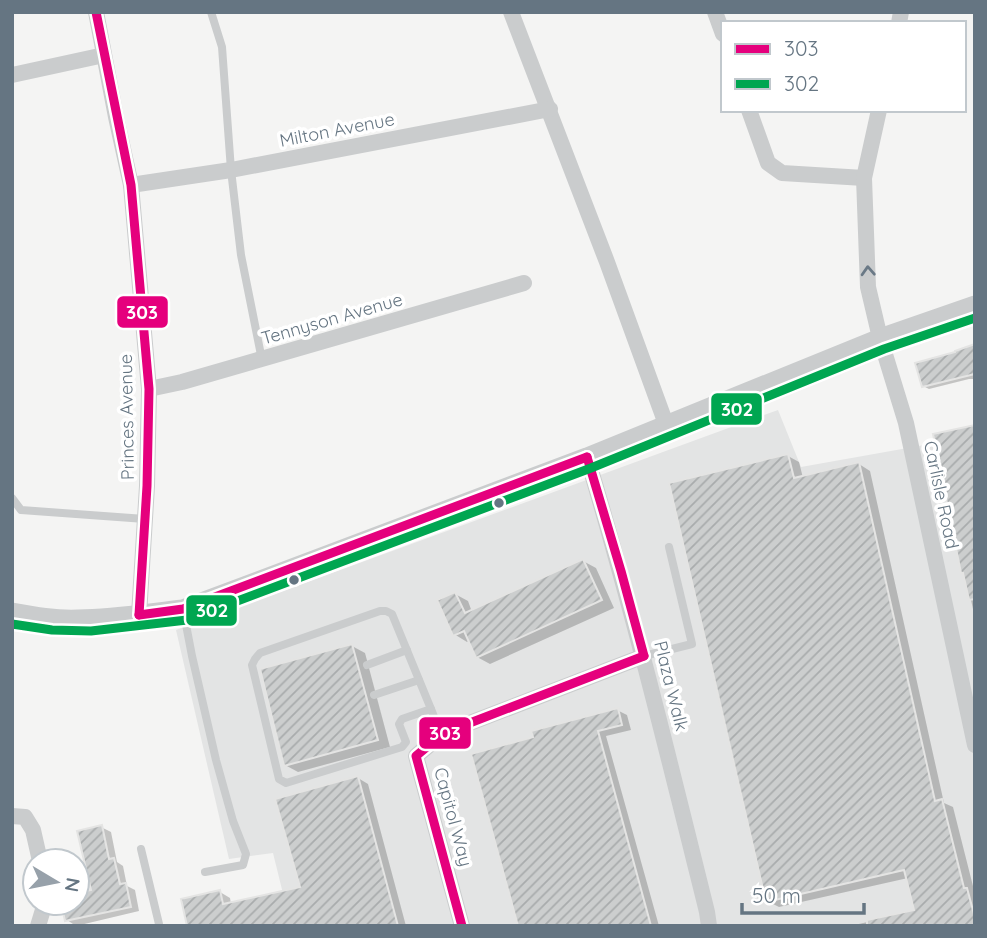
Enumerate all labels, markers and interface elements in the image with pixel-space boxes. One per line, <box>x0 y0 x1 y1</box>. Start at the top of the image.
legend <box>721 21 966 112</box>
text: 303 <box>784 35 819 61</box>
text: 302 <box>784 70 819 96</box>
street label: Milton Avenue <box>277 107 396 152</box>
one-way arrow <box>860 265 875 276</box>
street label: Tennyson Avenue <box>259 287 405 350</box>
line badge: 303 <box>116 295 169 329</box>
text: 303 <box>126 300 158 324</box>
street label: Princes Avenue <box>114 354 139 480</box>
line badge: 302 <box>710 392 763 426</box>
text: 302 <box>721 397 753 421</box>
street label: Carlisle Road <box>919 439 964 551</box>
unlabelled marker <box>492 496 506 510</box>
unlabelled marker <box>287 573 301 587</box>
line badge: 302 <box>185 594 238 627</box>
text: 302 <box>196 598 228 622</box>
street label: Plaza Walk <box>649 638 694 733</box>
line badge: 303 <box>418 716 472 750</box>
text: 303 <box>429 721 461 745</box>
street label: Capitol Way <box>429 765 478 869</box>
north arrow <box>21 847 91 917</box>
scale bar <box>742 872 864 916</box>
text: N <box>60 876 86 894</box>
text: 50 m <box>752 882 801 908</box>

